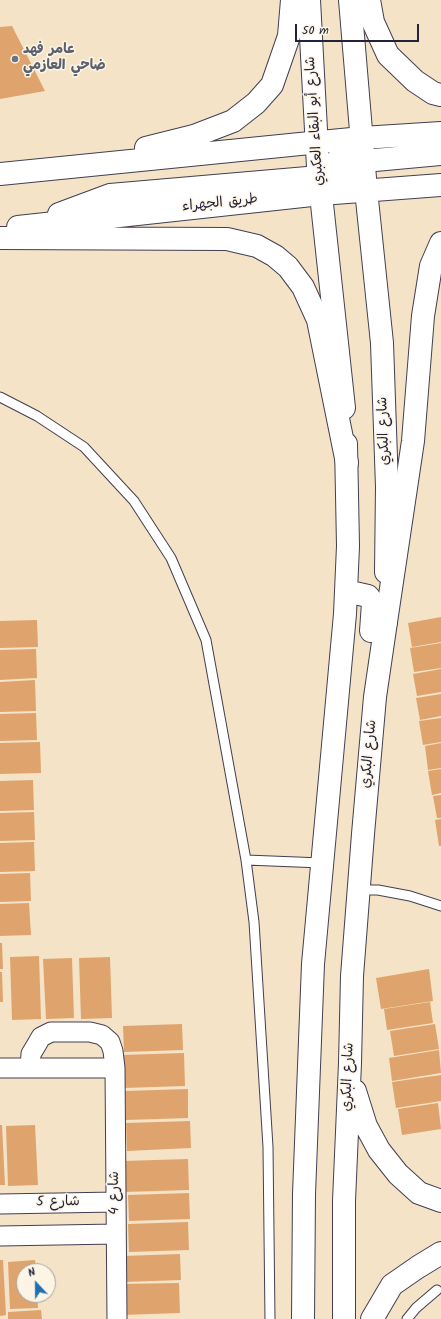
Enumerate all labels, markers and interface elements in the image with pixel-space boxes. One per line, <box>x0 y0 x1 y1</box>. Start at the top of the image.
scale bar <box>297 16 421 42</box>
text: 50 m <box>302 21 329 40</box>
place label: عامر فهد ضاحي العازمي <box>23 43 106 76</box>
marker: عامر فهد ضاحي العازمي <box>10 54 20 64</box>
street label: شارع أبو البقاء العكبري <box>303 56 329 186</box>
street label: طريق الجهراء <box>181 192 259 216</box>
street label: شارع البكري <box>375 396 395 466</box>
street label: شارع البكري <box>359 719 381 789</box>
street label: شارع البكري <box>339 1042 359 1112</box>
street label: شارع 4 <box>108 1171 124 1215</box>
street label: شارع 5 <box>36 1194 80 1212</box>
north arrow <box>16 1263 56 1303</box>
text: N <box>25 1263 38 1282</box>

